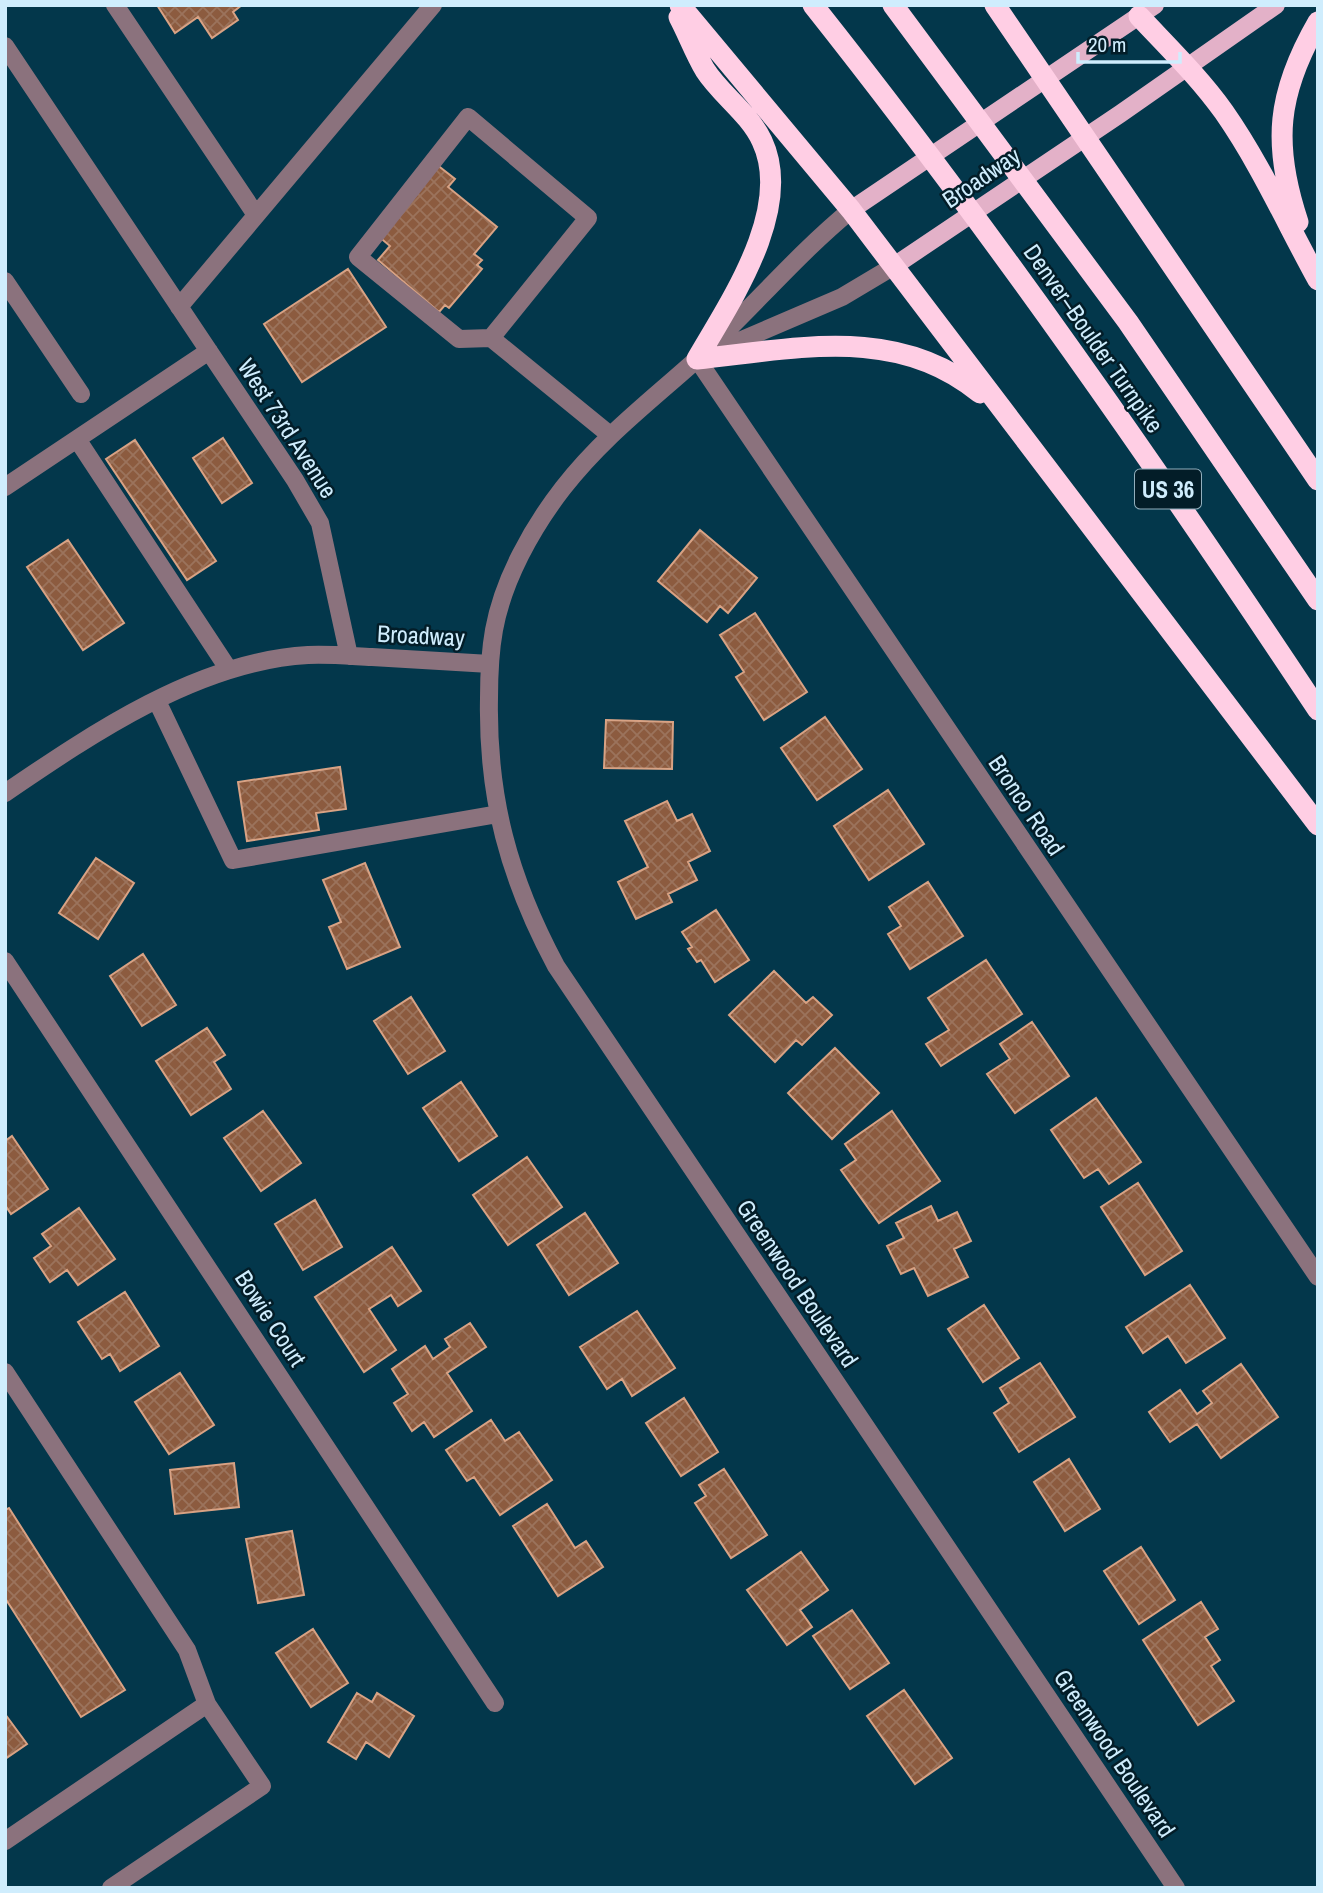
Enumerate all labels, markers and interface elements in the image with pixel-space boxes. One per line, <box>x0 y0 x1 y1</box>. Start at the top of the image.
scale bar <box>1078 21 1180 65</box>
text: 20 m <box>1088 30 1126 59</box>
street label: Broadway <box>936 139 1026 215</box>
street label: Denver–Boulder Turnpike <box>1017 237 1171 439</box>
street label: West 73rd Avenue <box>231 352 345 504</box>
road number: US 36 <box>1135 470 1201 509</box>
street label: Broadway <box>376 617 466 653</box>
street label: Bronco Road <box>982 748 1072 862</box>
street label: Greenwood Boulevard <box>730 1193 866 1373</box>
street label: Bowie Court <box>228 1264 314 1373</box>
street label: Greenwood Boulevard <box>1047 1663 1183 1843</box>

